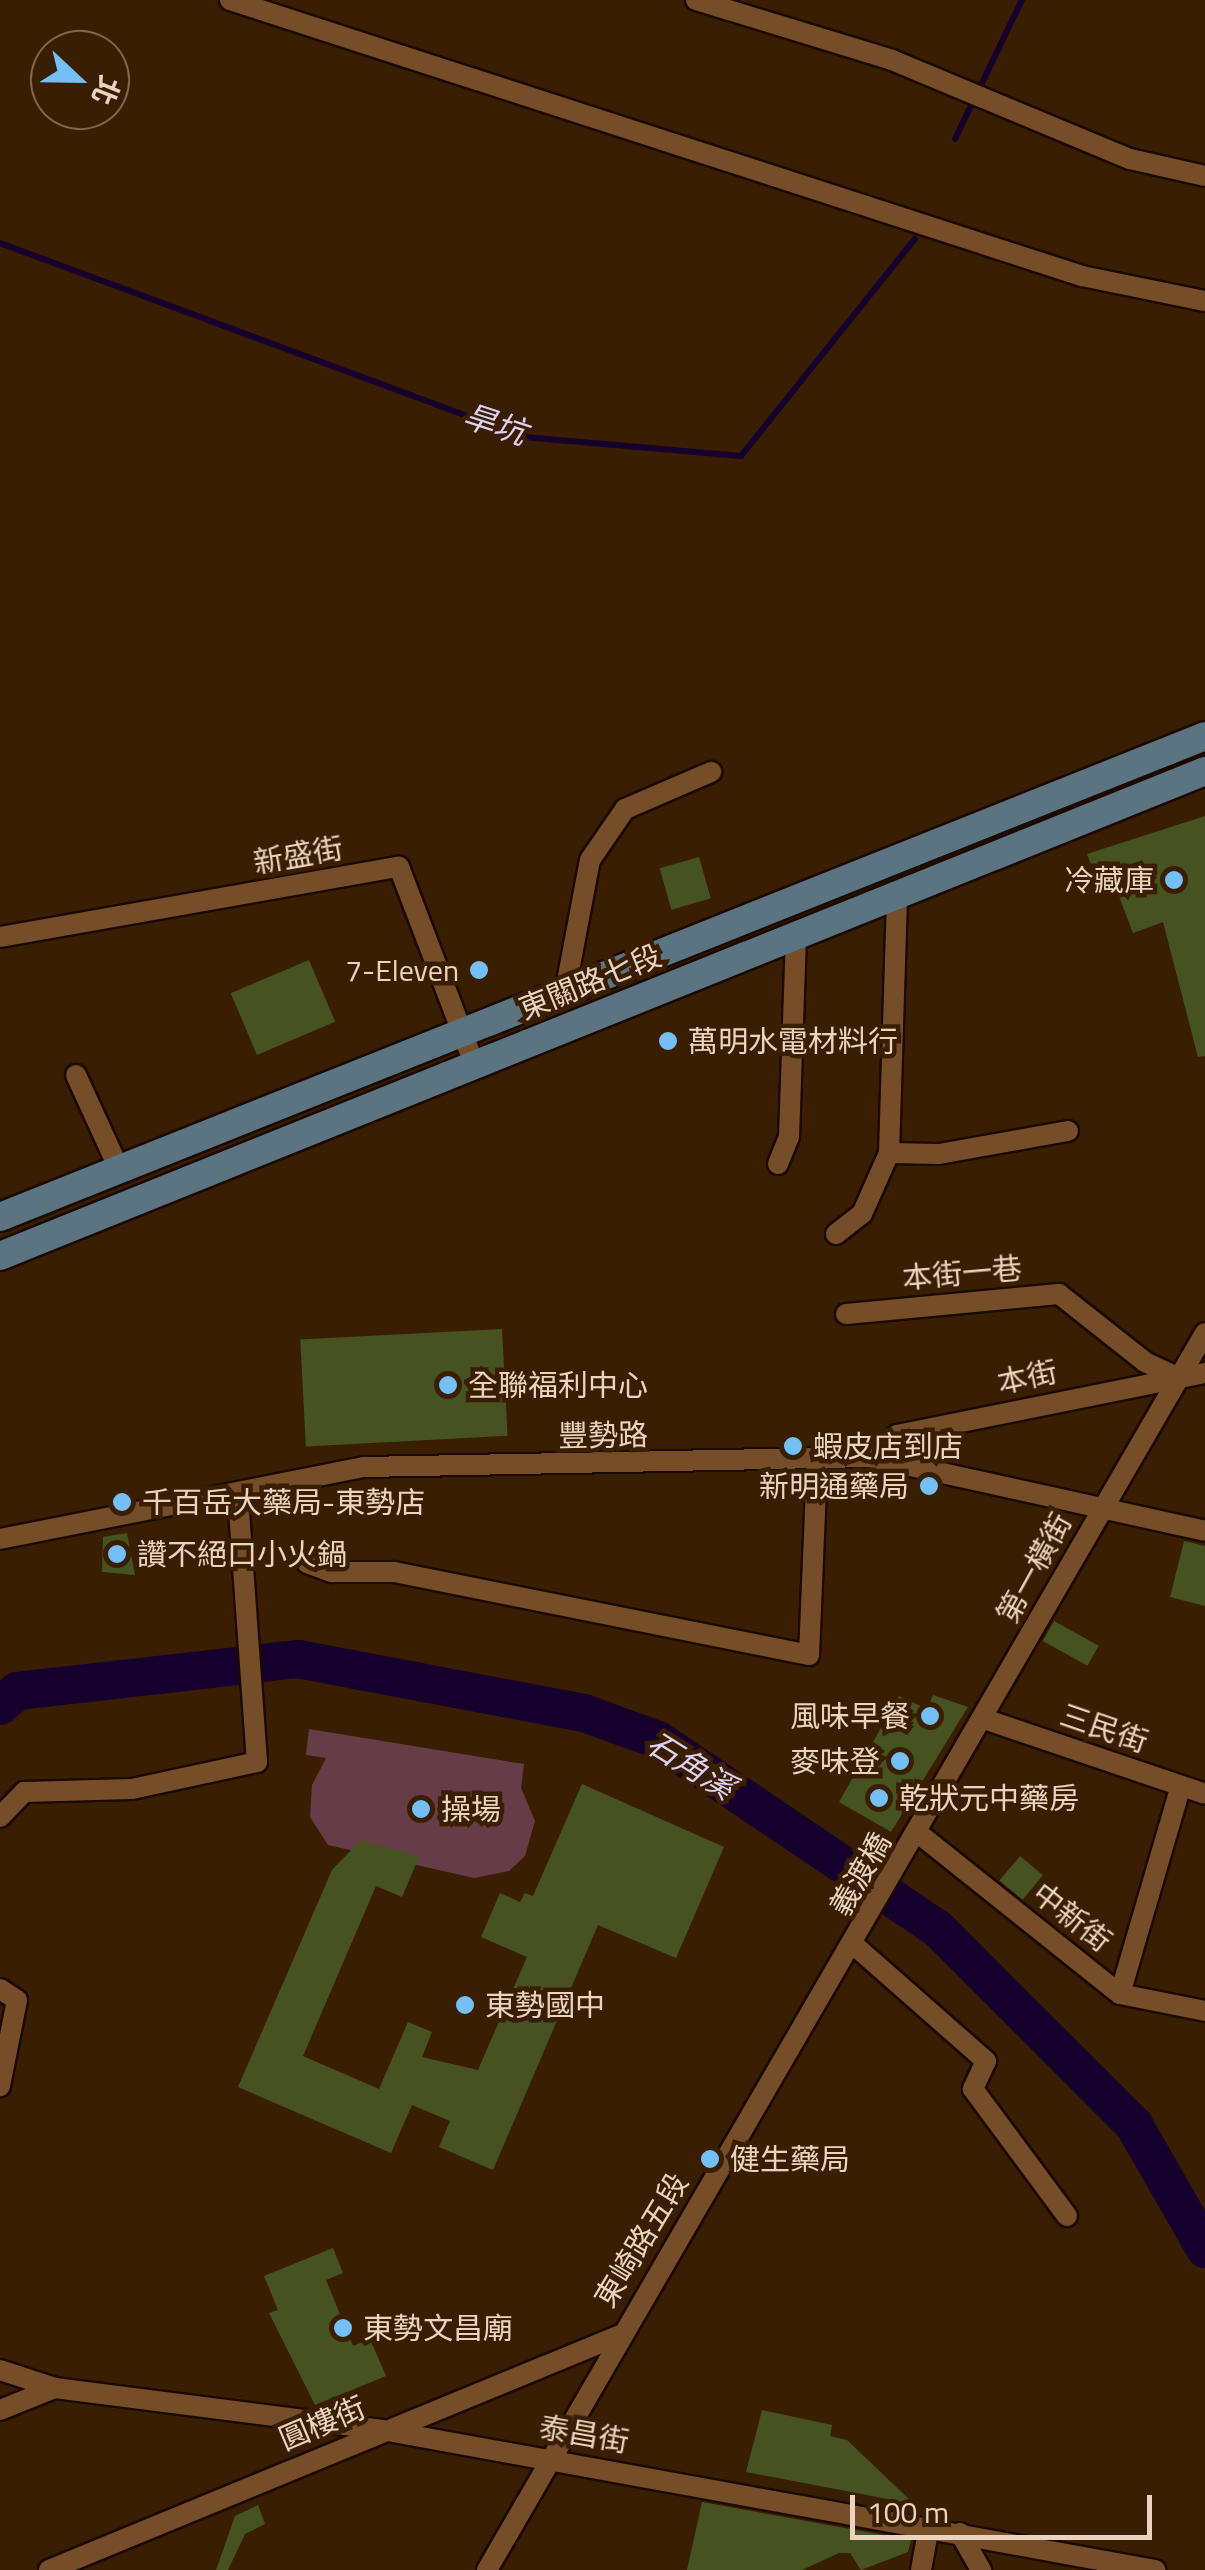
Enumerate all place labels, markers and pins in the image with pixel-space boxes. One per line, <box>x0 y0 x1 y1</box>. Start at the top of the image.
place label: 冷藏庫 <box>1064 862 1154 898</box>
marker: 冷藏庫 <box>1163 869 1185 891</box>
place label: 7-Eleven <box>345 952 459 988</box>
marker: 7-Eleven <box>468 959 490 981</box>
place label: 萬明水電材料行 <box>688 1023 898 1059</box>
marker: 萬明水電材料行 <box>657 1030 679 1052</box>
place label: 全聯福利中心 <box>468 1367 648 1403</box>
marker: 全聯福利中心 <box>437 1374 459 1396</box>
place label: 蝦皮店到店 <box>813 1428 963 1464</box>
marker: 蝦皮店到店 <box>782 1435 804 1457</box>
place label: 新明通藥局 <box>759 1468 909 1504</box>
marker: 新明通藥局 <box>918 1475 940 1497</box>
place label: 千百岳大藥局-東勢店 <box>142 1484 425 1520</box>
marker: 千百岳大藥局-東勢店 <box>111 1491 133 1513</box>
place label: 讚不絕口小火鍋 <box>137 1536 347 1572</box>
marker: 讚不絕口小火鍋 <box>106 1543 128 1565</box>
place label: 風味早餐 <box>790 1698 910 1734</box>
marker: 風味早餐 <box>919 1705 941 1727</box>
place label: 麥味登 <box>790 1743 880 1779</box>
marker: 麥味登 <box>889 1750 911 1772</box>
place label: 乾狀元中藥房 <box>899 1780 1079 1816</box>
marker: 乾狀元中藥房 <box>868 1787 890 1809</box>
place label: 操場 <box>441 1791 501 1827</box>
marker: 操場 <box>410 1798 432 1820</box>
place label: 東勢國中 <box>485 1987 605 2023</box>
marker: 東勢國中 <box>454 1994 476 2016</box>
place label: 健生藥局 <box>730 2141 850 2177</box>
marker: 健生藥局 <box>699 2148 721 2170</box>
place label: 東勢文昌廟 <box>363 2310 513 2346</box>
marker: 東勢文昌廟 <box>332 2317 354 2339</box>

